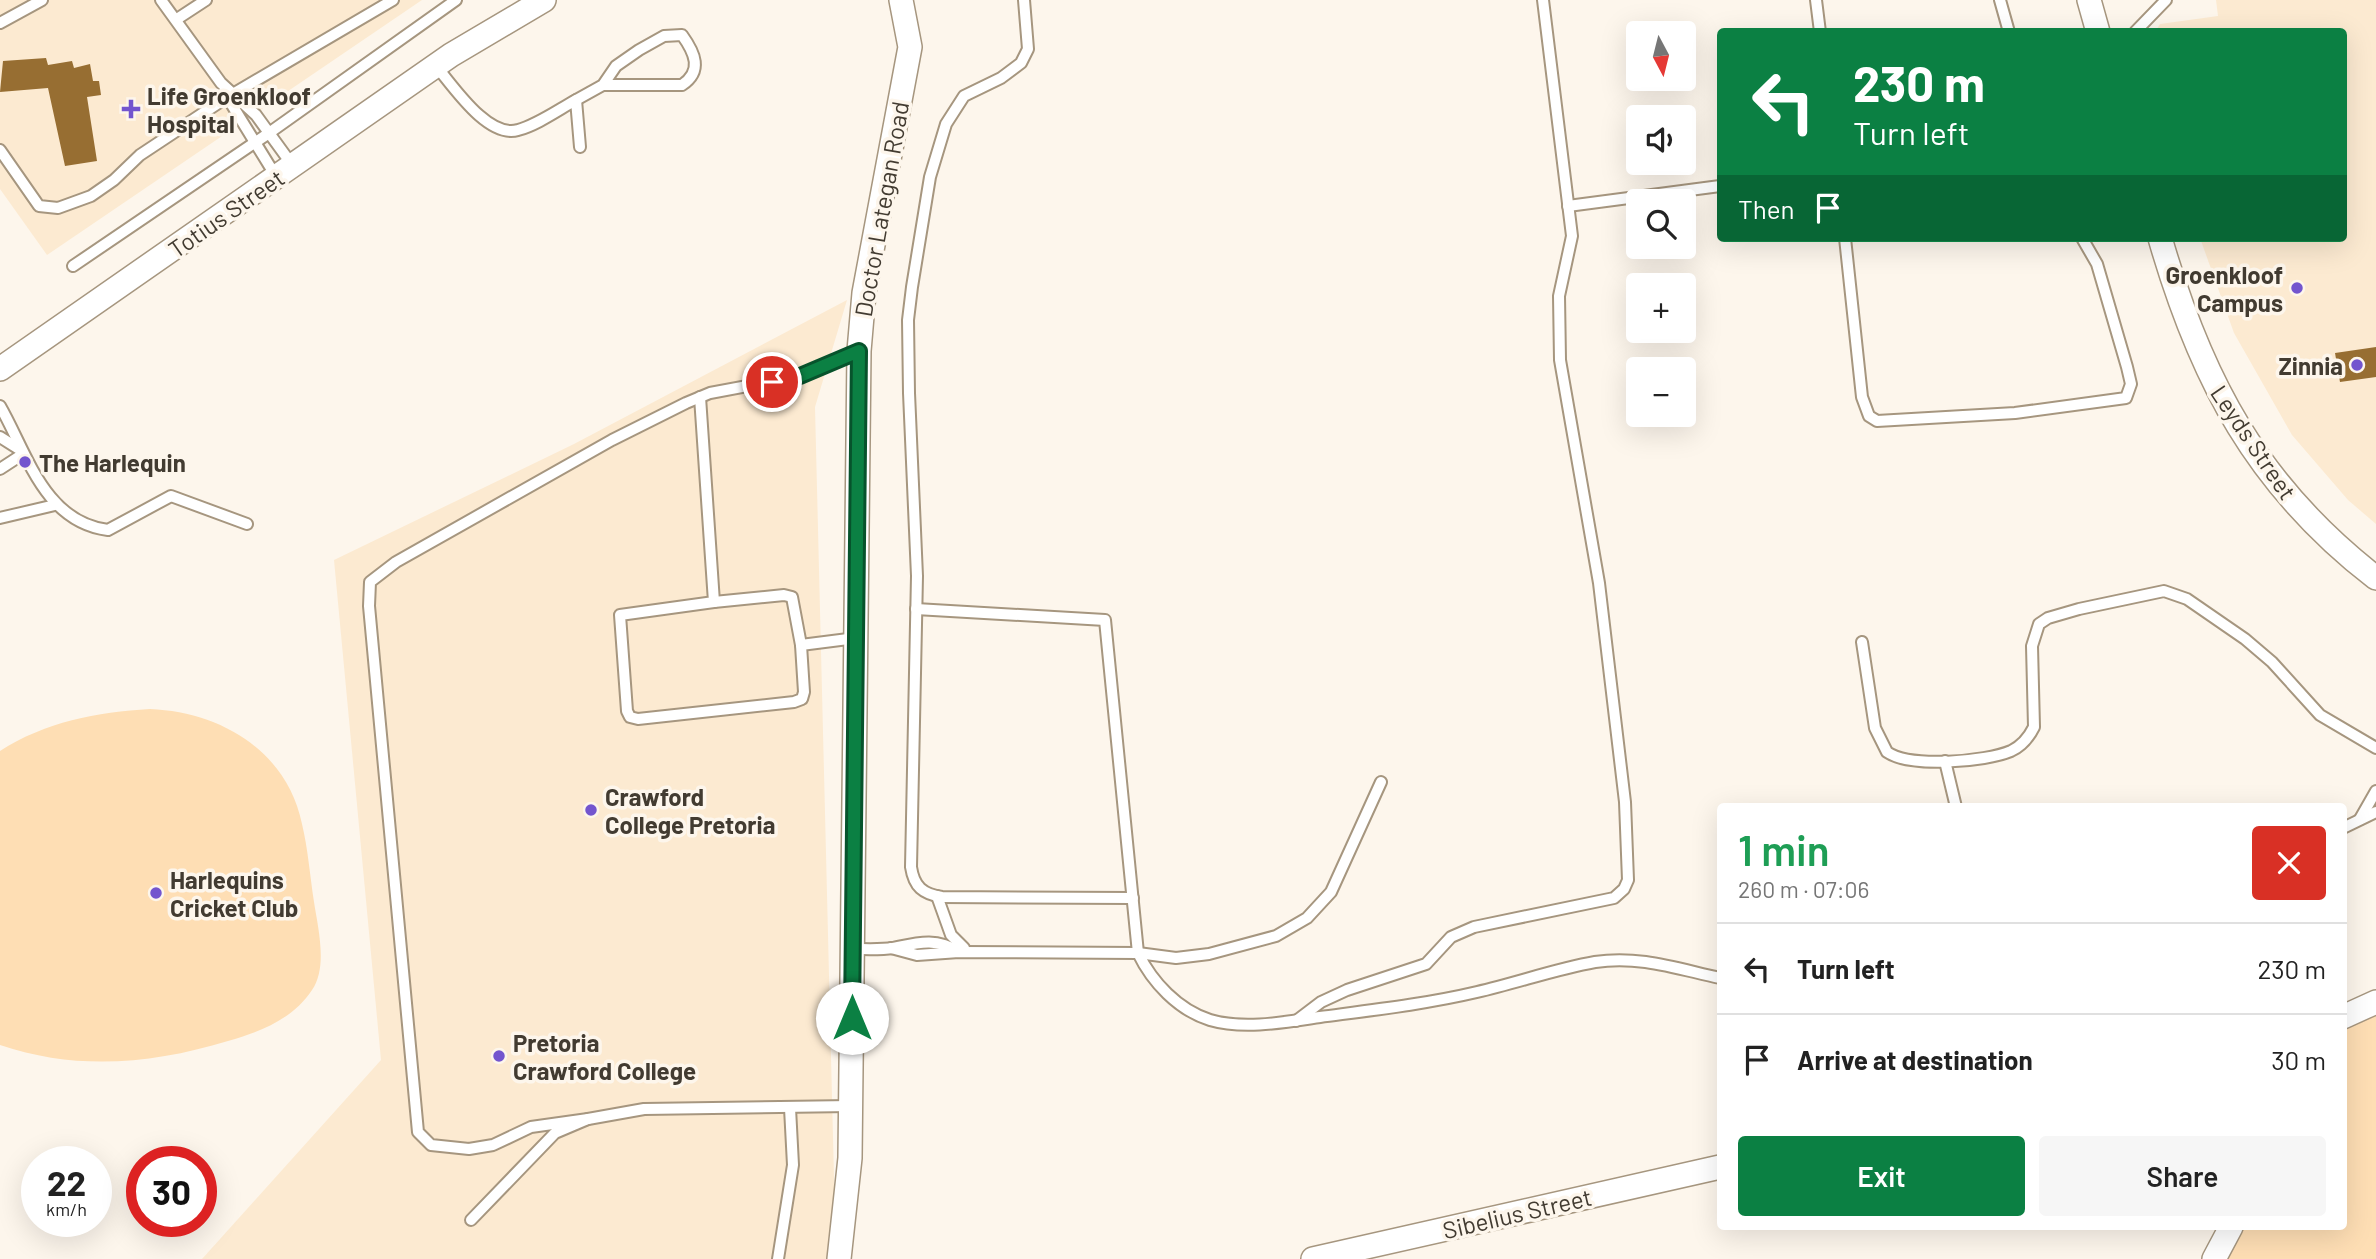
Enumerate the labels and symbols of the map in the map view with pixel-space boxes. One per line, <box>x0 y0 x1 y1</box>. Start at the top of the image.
north arrow <box>1626 21 1696 91</box>
place label: Life Groenkloof Hospital <box>147 81 311 138</box>
marker: Life Groenkloof Hospital <box>121 99 141 119</box>
street label: Doctor Lategan Road <box>848 99 914 319</box>
street label: Totius Street <box>163 163 289 263</box>
place label: Groenkloof Campus <box>2166 260 2283 317</box>
marker: Groenkloof Campus <box>2289 280 2305 296</box>
place label: Zinnia <box>2278 351 2343 380</box>
pin <box>742 352 802 412</box>
marker: Zinnia <box>2349 357 2365 373</box>
street label: Leyds Street <box>2205 379 2303 505</box>
place label: The Harlequin <box>39 448 186 477</box>
marker: The Harlequin <box>17 454 33 470</box>
place label: Crawford College Pretoria <box>605 782 775 839</box>
marker: Crawford College Pretoria <box>583 802 599 818</box>
place label: Harlequins Cricket Club <box>170 865 298 922</box>
marker: Harlequins Cricket Club <box>148 885 164 901</box>
position arrow <box>815 981 889 1055</box>
place label: Pretoria Crawford College <box>513 1028 696 1085</box>
marker: Pretoria Crawford College <box>491 1048 507 1064</box>
speed limit sign: 30 <box>126 1146 217 1237</box>
street label: Sibelius Street <box>1440 1182 1594 1244</box>

